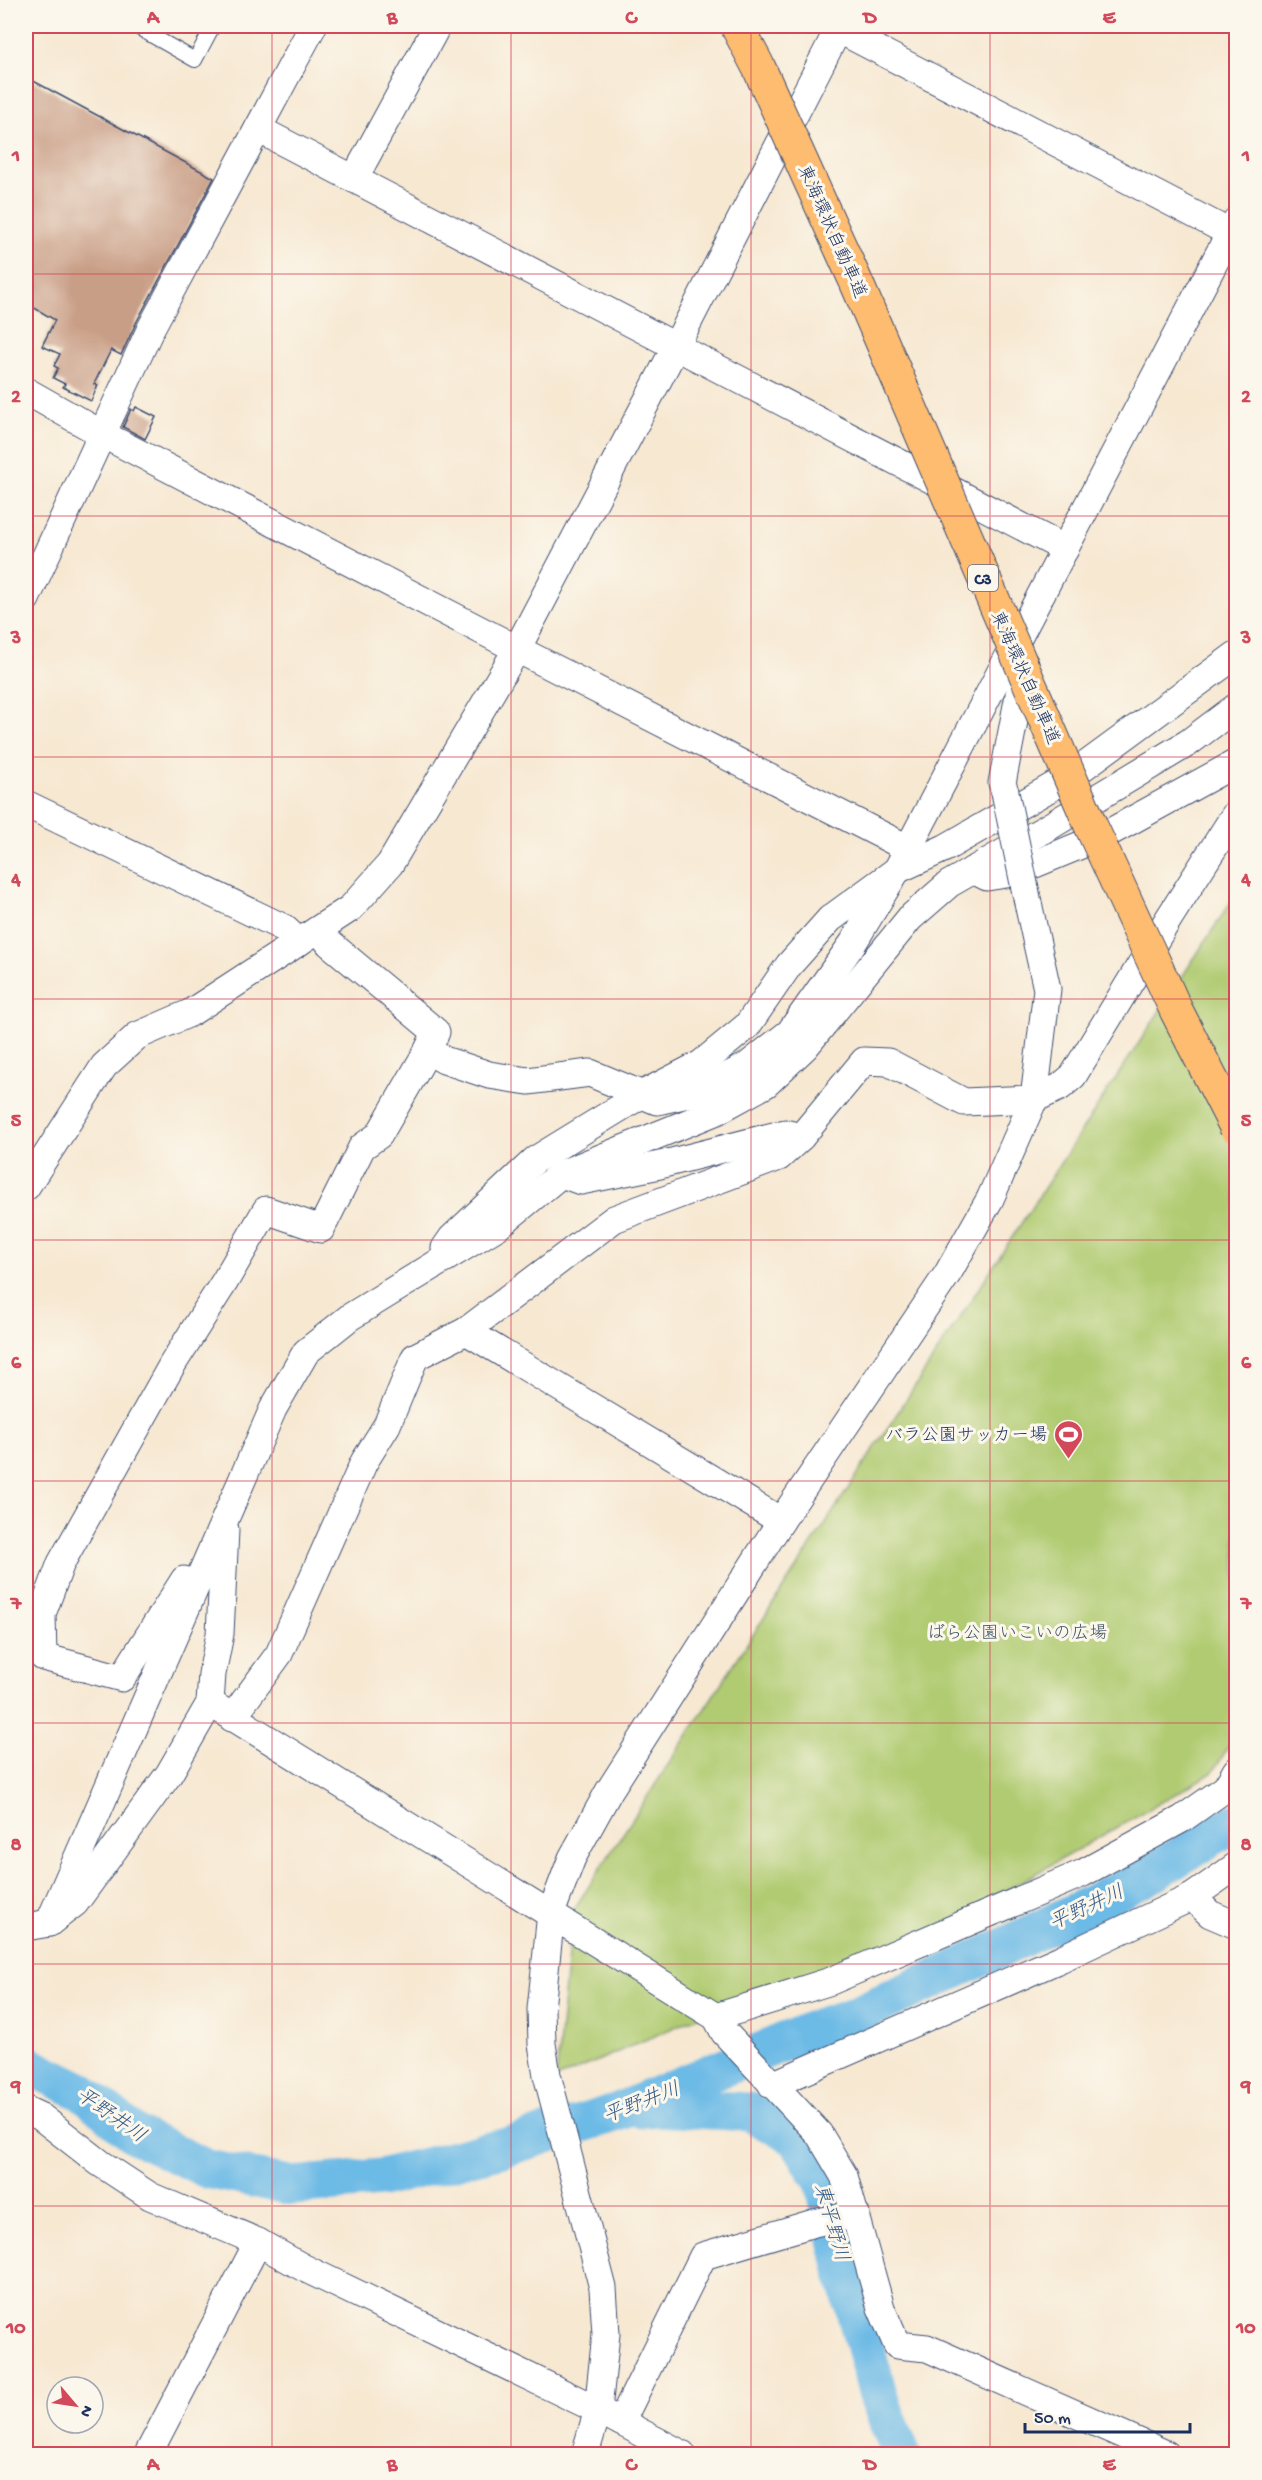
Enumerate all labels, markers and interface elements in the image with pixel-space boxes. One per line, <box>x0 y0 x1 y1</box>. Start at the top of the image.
text: A <box>146 8 161 31</box>
text: B <box>386 8 398 31</box>
text: C <box>625 8 639 31</box>
text: D <box>861 8 877 31</box>
text: E <box>1103 8 1117 31</box>
text: 1 <box>11 146 20 169</box>
text: 1 <box>1241 146 1250 169</box>
street label: 東海環状自動車道 <box>792 162 871 302</box>
text: 2 <box>11 387 21 410</box>
text: 2 <box>1241 387 1251 410</box>
road number: C3 <box>968 565 998 591</box>
street label: 東海環状自動車道 <box>985 608 1064 748</box>
text: 3 <box>10 628 21 651</box>
text: 3 <box>1240 628 1251 651</box>
text: 4 <box>10 870 21 893</box>
text: 4 <box>1240 870 1251 893</box>
text: 5 <box>11 1111 22 1134</box>
text: 5 <box>1241 1111 1252 1134</box>
text: 6 <box>11 1353 22 1376</box>
text: 6 <box>1241 1353 1252 1376</box>
sports icon: バラ公園サッカー場 <box>1052 1418 1084 1460</box>
place label: バラ公園サッカー場 <box>885 1426 1047 1447</box>
text: 7 <box>10 1594 23 1617</box>
text: 7 <box>1240 1594 1253 1617</box>
park label: ばら公園いこいの広場 <box>927 1623 1107 1645</box>
text: 8 <box>11 1835 22 1858</box>
text: 8 <box>1241 1835 1252 1858</box>
water label: 平野井川 <box>1046 1880 1129 1936</box>
text: 9 <box>10 2077 21 2100</box>
water label: 平野井川 <box>600 2077 684 2129</box>
text: 9 <box>1240 2077 1251 2100</box>
water label: 平野井川 <box>71 2083 151 2149</box>
water label: 東平野川 <box>808 2181 854 2265</box>
text: 10 <box>5 2318 26 2341</box>
text: 10 <box>1235 2318 1256 2341</box>
north arrow <box>45 2375 105 2435</box>
scale bar <box>1025 2396 1190 2434</box>
text: N <box>74 2401 96 2420</box>
text: 50 m <box>1034 2409 1071 2430</box>
text: A <box>146 2455 161 2478</box>
text: B <box>386 2455 398 2478</box>
text: C <box>625 2455 639 2478</box>
text: D <box>861 2455 877 2478</box>
text: E <box>1103 2455 1117 2478</box>

